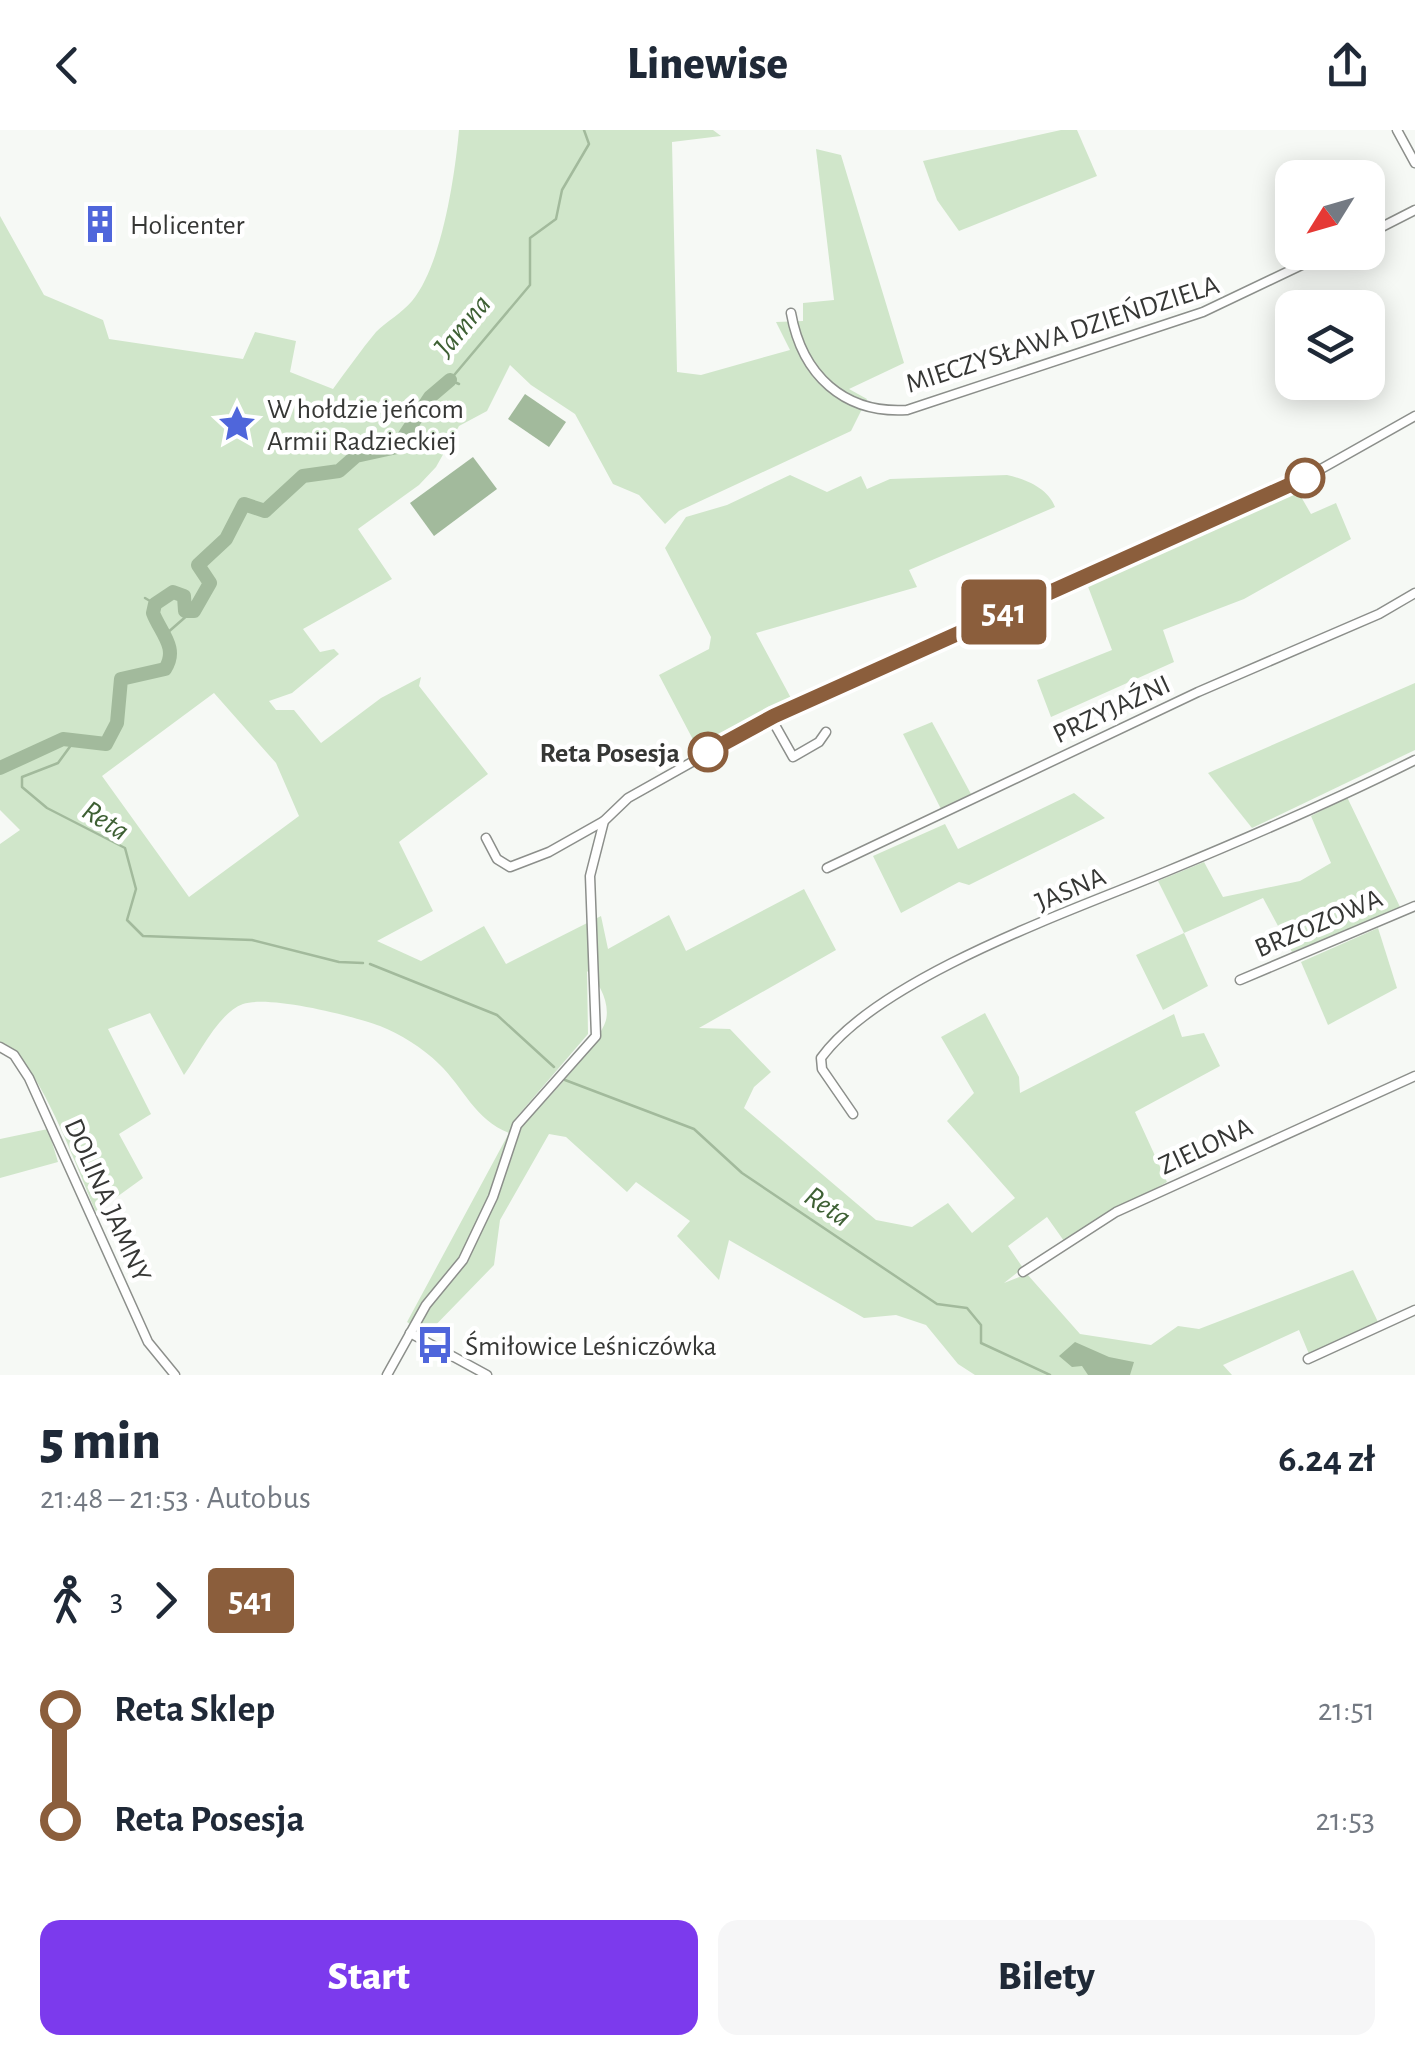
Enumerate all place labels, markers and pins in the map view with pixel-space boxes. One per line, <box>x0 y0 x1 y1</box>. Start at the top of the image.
building icon: Holicenter <box>79 203 121 245</box>
place label: Holicenter <box>130 212 245 240</box>
place label: W hołdzie jeńcom Armii Radzieckiej <box>267 396 464 456</box>
place icon: W hołdzie jeńcom Armii Radzieckiej <box>216 403 258 445</box>
unlabelled marker <box>1286 459 1324 497</box>
marker: Reta Posesja <box>689 733 727 771</box>
place label: Reta Posesja <box>539 740 680 768</box>
bus stop icon: Śmiłowice Leśniczówka <box>414 1324 456 1366</box>
place label: Śmiłowice Leśniczówka <box>465 1330 717 1361</box>

